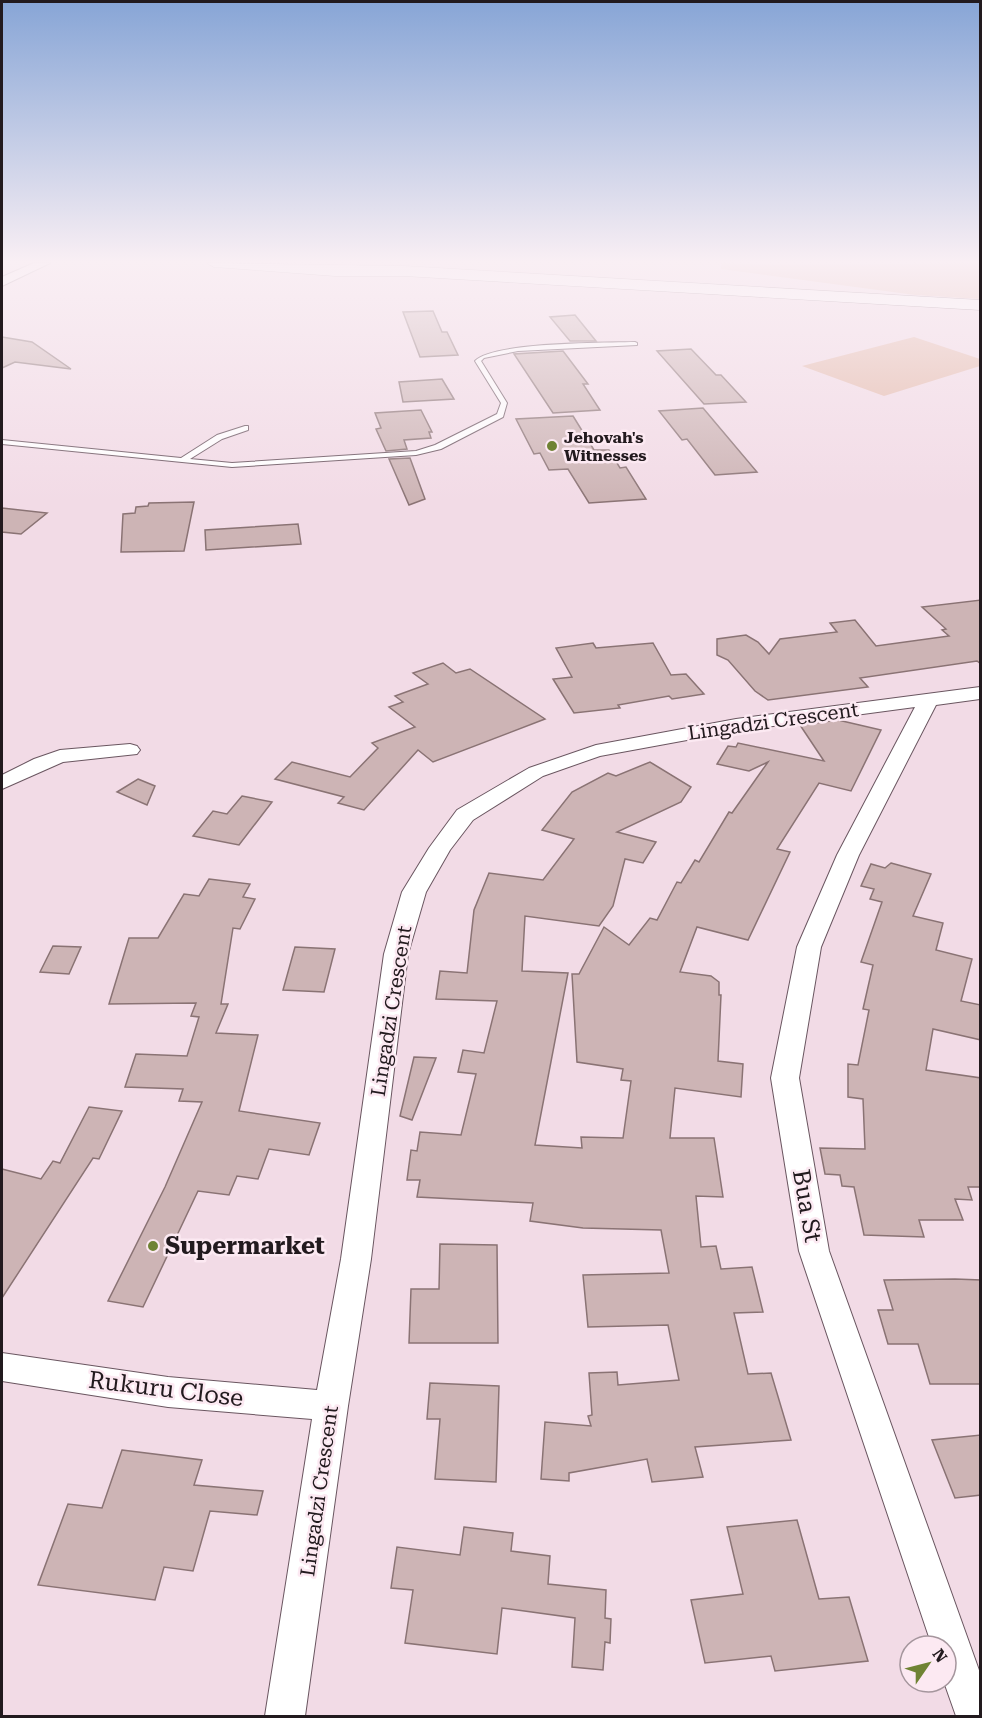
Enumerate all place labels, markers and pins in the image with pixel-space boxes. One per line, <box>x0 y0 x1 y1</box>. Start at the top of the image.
place label: Jehovah's Witnesses <box>564 428 647 465</box>
marker: Jehovah's Witnesses <box>545 439 559 453</box>
place label: Supermarket <box>165 1232 325 1260</box>
marker: Supermarket <box>146 1239 160 1253</box>

